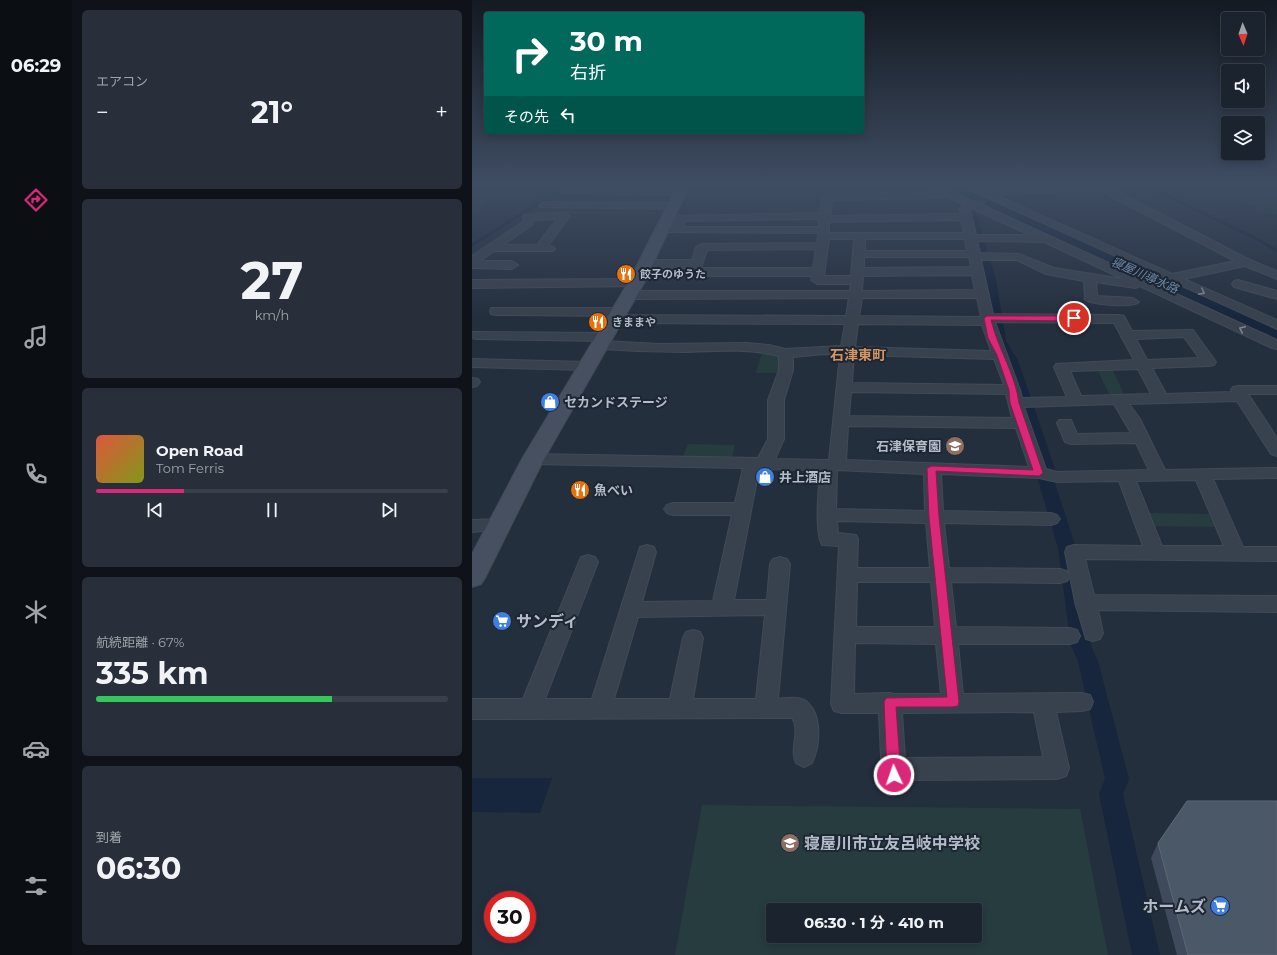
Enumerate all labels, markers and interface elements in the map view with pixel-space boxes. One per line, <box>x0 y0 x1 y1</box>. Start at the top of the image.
north arrow <box>1221 12 1265 56</box>
map controls <box>1221 12 1265 160</box>
text: 30 m <box>570 24 643 58</box>
icon: right <box>504 28 556 80</box>
text: 06:29 <box>11 55 61 77</box>
text: 右折 <box>570 62 606 84</box>
button: sound <box>1221 64 1265 108</box>
text: エアコン <box>96 73 148 89</box>
text: 21° <box>251 94 293 131</box>
text: − <box>96 99 109 126</box>
text: + <box>435 99 448 126</box>
icon: left <box>557 104 579 126</box>
text: その先 <box>504 107 549 126</box>
button: layers <box>1221 116 1265 160</box>
icon: directions <box>22 186 50 214</box>
text: 27 <box>241 249 303 312</box>
water label: 寝屋川導水路 <box>1109 254 1182 297</box>
restaurant icon: 餃子のゆうた <box>615 263 637 285</box>
place label: 餃子のゆうた <box>640 267 706 281</box>
one-way arrow <box>1198 287 1206 295</box>
pin <box>1057 301 1091 335</box>
text: km/h <box>255 307 289 323</box>
icon: arrive <box>1063 307 1085 329</box>
restaurant icon: きままや <box>587 311 609 333</box>
place label: きままや <box>612 315 656 329</box>
icon: music <box>22 323 50 351</box>
one-way arrow <box>1238 325 1245 333</box>
district label: 石津東町 <box>830 346 886 364</box>
shop icon: セカンドステージ <box>539 391 561 413</box>
place label: セカンドステージ <box>564 394 668 410</box>
school or university icon: 石津保育園 <box>944 435 966 457</box>
place label: 石津保育園 <box>876 438 941 454</box>
text: Open Road <box>156 441 244 460</box>
icon: phone <box>22 460 50 488</box>
text: Tom Ferris <box>156 460 224 476</box>
shop icon: 井上酒店 <box>754 466 776 488</box>
place label: 井上酒店 <box>779 469 831 485</box>
restaurant icon: 魚べい <box>569 479 591 501</box>
place label: 魚べい <box>594 482 633 498</box>
icon: previous <box>144 499 166 521</box>
icon: pause <box>261 499 283 521</box>
icon: next <box>378 499 400 521</box>
icon: climate <box>22 598 50 626</box>
supermarket icon: サンディ <box>491 610 513 632</box>
place label: サンディ <box>516 612 579 631</box>
text: 航続距離 · 67% <box>96 634 184 650</box>
text: 335 km <box>96 655 208 692</box>
icon: car <box>22 735 50 763</box>
position arrow <box>873 754 915 796</box>
text: 到着 <box>96 829 122 845</box>
school or university icon: 寝屋川市立友呂岐中学校 <box>779 832 801 854</box>
place label: 寝屋川市立友呂岐中学校 <box>804 834 980 853</box>
text: 06:30 <box>96 850 181 887</box>
icon: filters <box>22 872 50 900</box>
speed limit sign: 30 <box>484 891 536 943</box>
supermarket icon: ホームズ <box>1209 895 1231 917</box>
place label: ホームズ <box>1142 897 1206 916</box>
text: 06:30 · 1 分 · 410 m <box>804 913 944 932</box>

